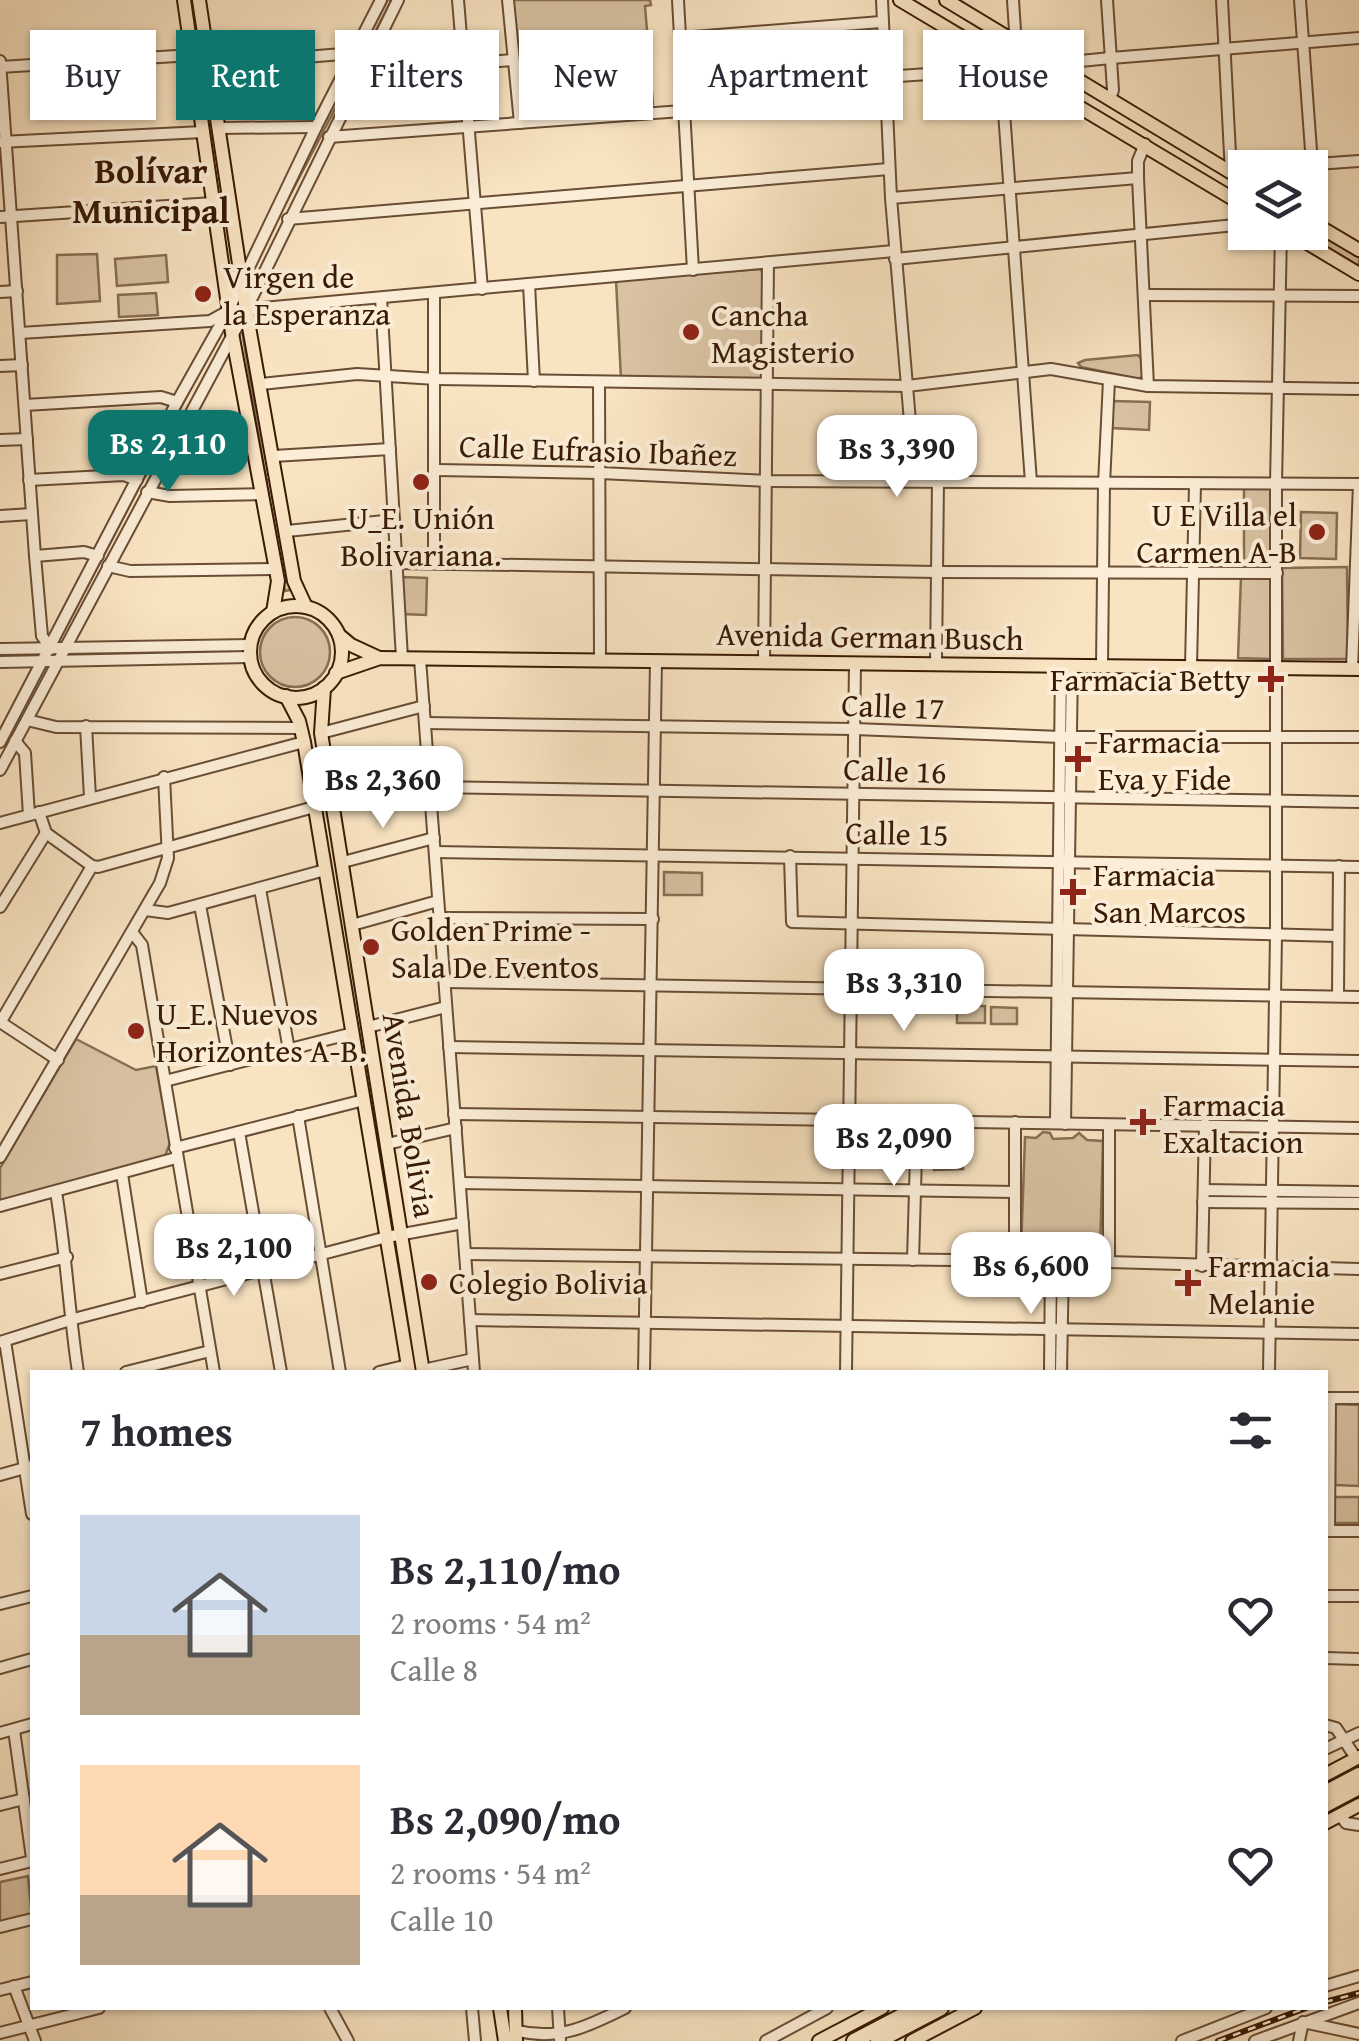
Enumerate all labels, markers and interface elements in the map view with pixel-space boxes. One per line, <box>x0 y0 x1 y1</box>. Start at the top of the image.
chip: Buy <box>30 30 156 120</box>
chip: Rent <box>176 30 315 120</box>
chip: Filters <box>335 30 499 120</box>
chip: New <box>519 30 653 120</box>
chip: Apartment <box>673 30 903 120</box>
chip: House <box>923 30 1084 120</box>
district label: Bolívar Municipal <box>72 145 230 236</box>
map controls <box>1228 150 1328 250</box>
button: layers <box>1228 150 1328 250</box>
place label: Virgen de la Esperanza <box>223 253 390 337</box>
marker: Virgen de la Esperanza <box>192 283 214 305</box>
place label: Cancha Magisterio <box>711 291 855 375</box>
marker: Cancha Magisterio <box>680 321 702 343</box>
pin: Bs 2,110 <box>65 410 271 495</box>
pin: Bs 3,390 <box>794 415 1000 500</box>
text: Bs 2,110 <box>110 419 226 466</box>
street label: Calle Eufrasio Ibañez <box>458 422 738 478</box>
text: Bs 3,390 <box>839 424 955 471</box>
marker: U_E. Unión Bolivariana. <box>410 471 432 493</box>
place label: U E Villa el Carmen A-B <box>1137 491 1297 575</box>
place label: U_E. Unión Bolivariana. <box>340 494 502 578</box>
marker: U E Villa el Carmen A-B <box>1306 521 1328 543</box>
street label: Avenida German Busch <box>716 610 1024 662</box>
place label: Farmacia Betty <box>1050 656 1251 703</box>
marker: Farmacia Betty <box>1260 668 1282 690</box>
street label: Calle 17 <box>841 681 945 731</box>
place label: Farmacia Eva y Fide <box>1098 718 1231 802</box>
street label: Calle 16 <box>843 745 947 795</box>
pin: Bs 2,360 <box>280 746 486 831</box>
marker: Farmacia Eva y Fide <box>1067 748 1089 770</box>
text: Bs 2,360 <box>325 755 441 802</box>
street label: Calle 15 <box>845 809 949 857</box>
place label: Farmacia San Marcos <box>1093 851 1246 935</box>
marker: Farmacia San Marcos <box>1062 881 1084 903</box>
place label: Golden Prime - Sala De Eventos <box>391 906 599 990</box>
marker: Golden Prime - Sala De Eventos <box>360 936 382 958</box>
pin: Bs 3,310 <box>801 949 1007 1034</box>
text: Bs 3,310 <box>846 958 962 1005</box>
place label: U_E. Nuevos Horizontes A-B. <box>156 990 366 1074</box>
street label: Avenida Bolivia <box>371 1009 449 1221</box>
marker: U_E. Nuevos Horizontes A-B. <box>125 1020 147 1042</box>
place label: Farmacia Exaltacion <box>1163 1081 1304 1165</box>
pin: Bs 2,090 <box>791 1104 997 1189</box>
marker: Farmacia Exaltacion <box>1132 1111 1154 1133</box>
text: Bs 2,090 <box>836 1113 952 1160</box>
pin: Bs 2,100 <box>131 1214 337 1299</box>
text: Bs 2,100 <box>176 1223 292 1270</box>
pin: Bs 6,600 <box>928 1232 1134 1317</box>
text: Bs 6,600 <box>973 1241 1089 1288</box>
place label: Farmacia Melanie <box>1208 1242 1330 1326</box>
place label: Colegio Bolivia <box>449 1259 647 1306</box>
marker: Colegio Bolivia <box>418 1271 440 1293</box>
marker: Farmacia Melanie <box>1177 1272 1199 1294</box>
text: 7 homes <box>80 1400 233 1461</box>
icon: filters <box>1223 1403 1278 1458</box>
text: Bs 2,110/mo <box>390 1538 621 1599</box>
icon: home <box>160 1555 280 1675</box>
icon: heart <box>1223 1588 1278 1643</box>
text: 2 rooms · 54 m² <box>390 1599 591 1646</box>
text: Calle 8 <box>390 1646 478 1693</box>
text: Bs 2,090/mo <box>390 1788 621 1849</box>
icon: home <box>160 1805 280 1925</box>
icon: heart <box>1223 1838 1278 1893</box>
text: 2 rooms · 54 m² <box>390 1849 591 1896</box>
text: Calle 10 <box>390 1896 493 1943</box>

